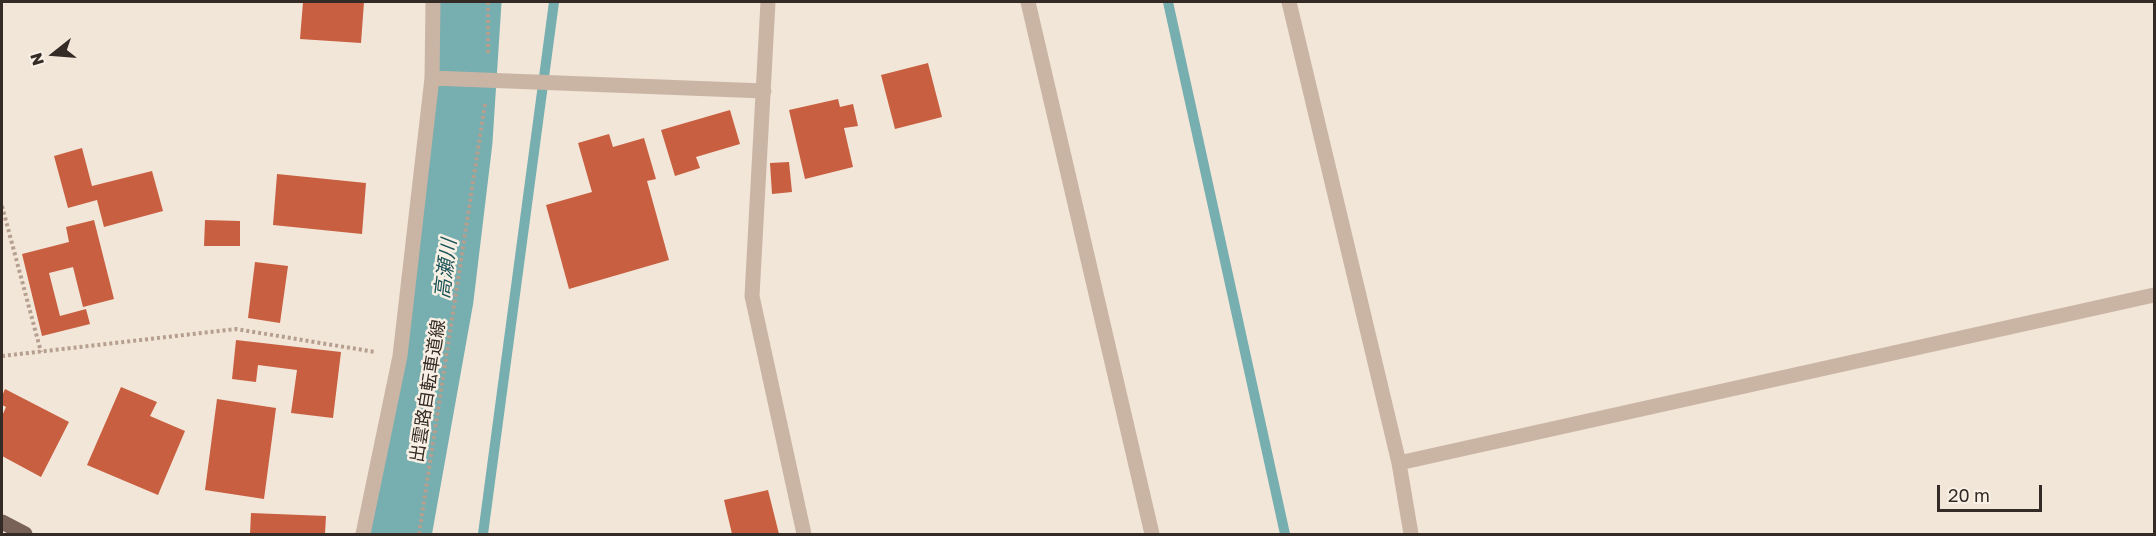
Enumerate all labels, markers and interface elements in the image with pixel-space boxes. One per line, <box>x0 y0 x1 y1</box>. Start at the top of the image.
north arrow <box>24 24 84 84</box>
text: N <box>25 51 48 68</box>
water label: 高瀬川 <box>430 238 462 300</box>
street label: 出雲路自転車道線 <box>406 318 450 464</box>
scale bar <box>1940 473 2045 511</box>
text: 20 m <box>1948 484 1990 506</box>

